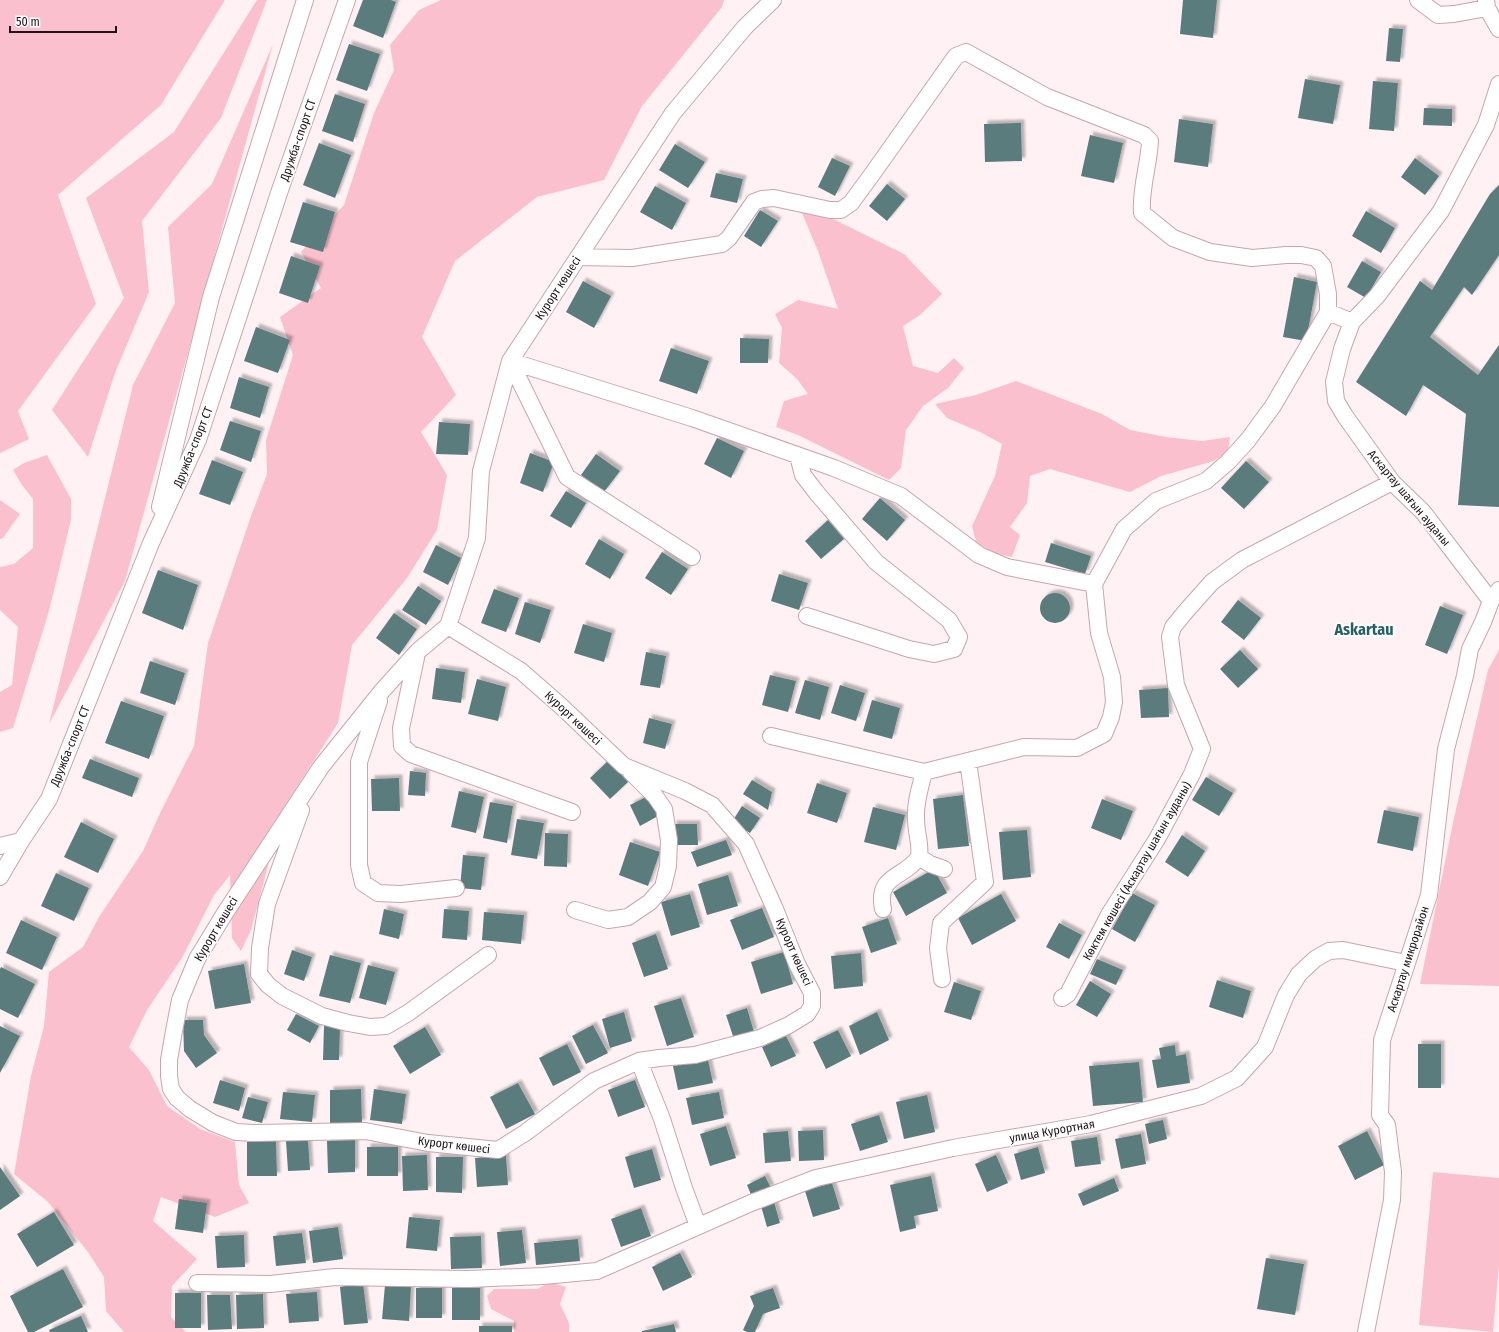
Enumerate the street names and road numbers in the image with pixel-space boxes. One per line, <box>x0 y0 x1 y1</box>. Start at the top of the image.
street label: Дружба-спорт СТ <box>277 97 319 184</box>
street label: Курорт көшесі <box>532 254 584 322</box>
street label: Дружба-спорт СТ <box>170 404 216 490</box>
street label: Аскартау шағын ауданы <box>1365 447 1453 549</box>
street label: Курорт көшесі <box>542 688 604 748</box>
street label: Дружба-спорт СТ <box>47 703 93 789</box>
street label: Көктем көшесі (Аскартау шағын ауданы) <box>1080 779 1194 963</box>
street label: Курорт көшесі <box>191 894 241 964</box>
street label: Аскартау микрорайон <box>1384 904 1432 1014</box>
street label: Курорт көшесі <box>773 916 815 988</box>
street label: улица Курортная <box>1008 1117 1096 1145</box>
street label: Курорт көшесі <box>417 1134 491 1156</box>

